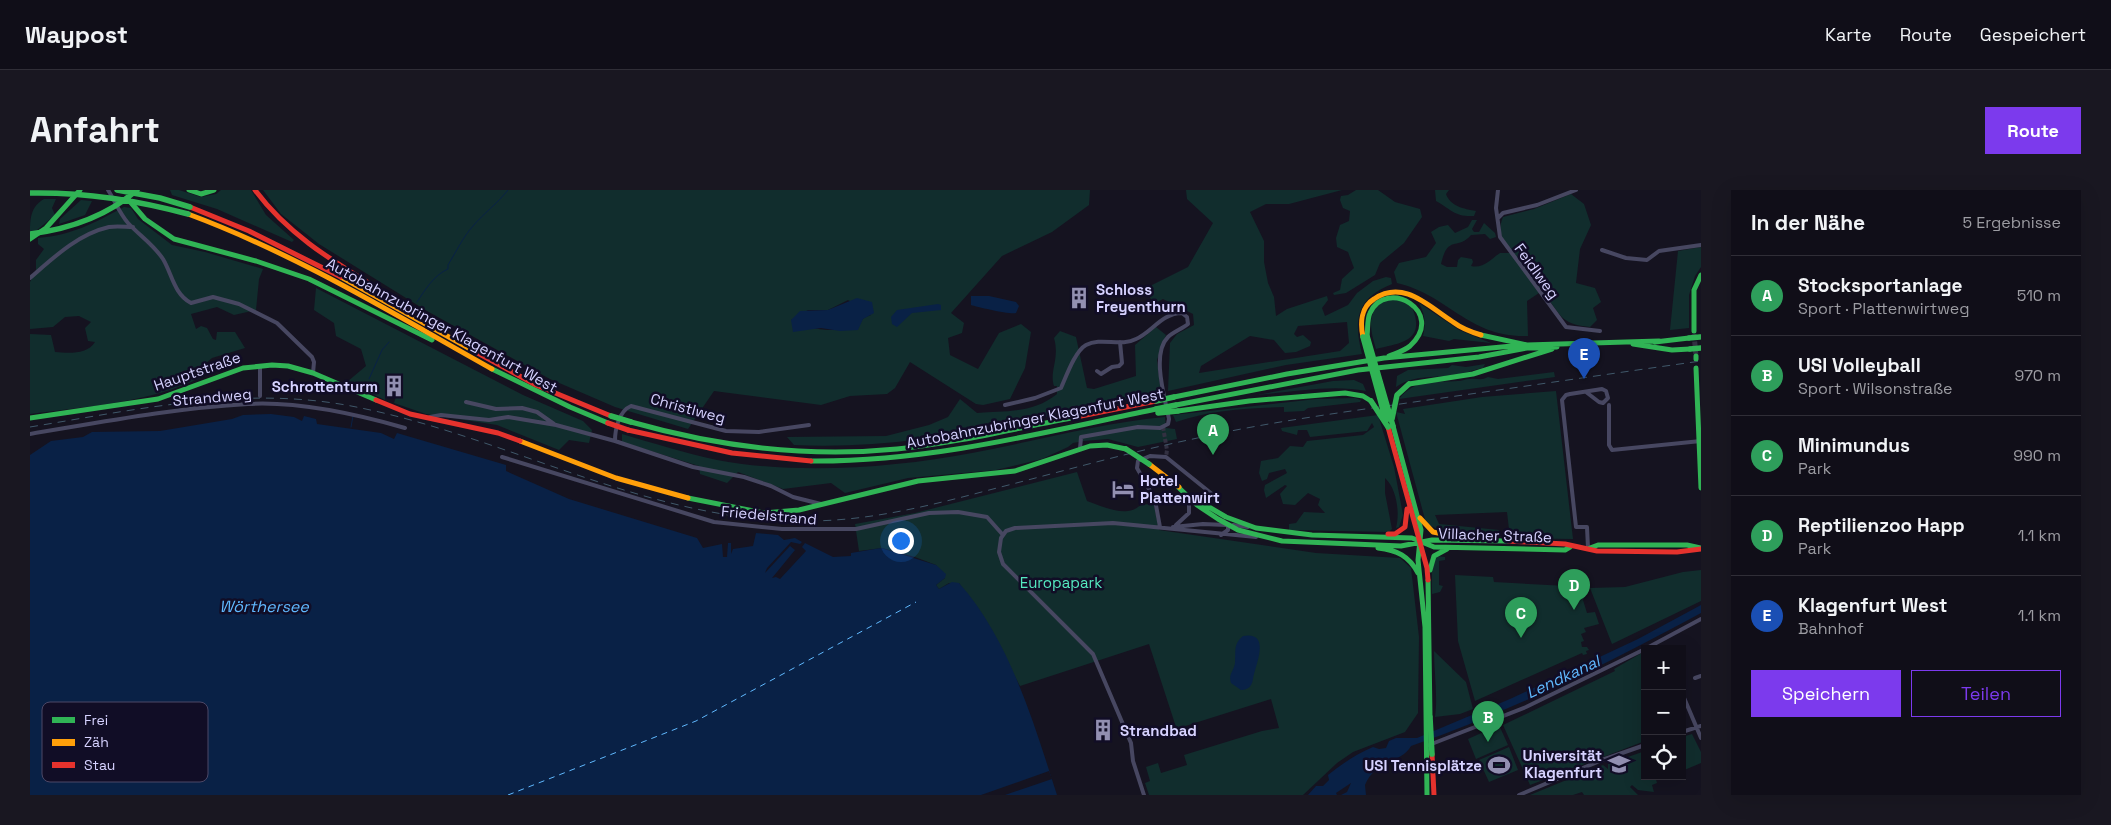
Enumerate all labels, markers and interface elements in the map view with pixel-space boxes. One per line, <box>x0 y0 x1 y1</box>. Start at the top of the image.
text: Waypost <box>25 19 128 50</box>
text: Karte <box>1825 23 1872 46</box>
text: Route <box>1900 23 1952 46</box>
text: Gespeichert <box>1980 23 2086 46</box>
button: Route <box>1985 107 2081 154</box>
text: Anfahrt <box>30 108 160 152</box>
text: In der Nähe <box>1751 209 1865 236</box>
text: 5 Ergebnisse <box>1962 212 2061 233</box>
street label: Feidlweg <box>1510 239 1564 303</box>
street label: Autobahnzubringer Klagenfurt West <box>323 253 561 397</box>
text: Stocksportanlage <box>1798 273 1963 298</box>
place label: Schloss Freyenthurn <box>1096 280 1186 316</box>
building icon: Schloss Freyenthurn <box>1066 285 1092 311</box>
text: A <box>1762 285 1772 306</box>
text: 510 m <box>2017 285 2061 306</box>
text: Sport · Plattenwirtweg <box>1798 298 1970 319</box>
pin: E <box>1568 338 1600 379</box>
street label: Hauptstraße <box>151 347 243 395</box>
text: USI Volleyball <box>1798 353 1921 378</box>
text: B <box>1762 365 1772 386</box>
text: 970 m <box>2014 365 2061 386</box>
building icon: Schrottenturm <box>381 373 407 399</box>
place label: Schrottenturm <box>272 377 378 396</box>
text: Sport · Wilsonstraße <box>1798 378 1953 399</box>
street label: Strandweg <box>172 384 252 410</box>
street label: Autobahnzubringer Klagenfurt West <box>905 384 1165 452</box>
street label: Christlweg <box>648 389 728 427</box>
pin: A <box>1197 414 1229 455</box>
text: Minimundus <box>1798 433 1910 458</box>
text: C <box>1762 445 1772 466</box>
text: 990 m <box>2013 445 2061 466</box>
text: Park <box>1798 458 1831 479</box>
place label: Hotel Plattenwirt <box>1140 471 1220 507</box>
hotel icon: Hotel Plattenwirt <box>1110 476 1136 502</box>
street label: Friedelstrand <box>720 501 818 529</box>
text: Reptilienzoo Happ <box>1798 513 1965 538</box>
street label: Villacher Straße <box>1438 524 1552 546</box>
text: D <box>1762 525 1772 546</box>
text: 1.1 km <box>2018 525 2061 546</box>
your location <box>888 528 914 554</box>
text: Park <box>1798 538 1831 559</box>
pin: D <box>1558 569 1590 610</box>
park label: Europapark <box>1020 573 1102 592</box>
text: Klagenfurt West <box>1798 593 1948 618</box>
water label: Wörthersee <box>219 596 309 617</box>
pin: C <box>1505 597 1537 638</box>
text: E <box>1763 605 1771 626</box>
text: 1.1 km <box>2018 605 2061 626</box>
text: Bahnhof <box>1798 618 1864 639</box>
map controls <box>1641 645 1686 780</box>
button: + <box>1641 645 1686 690</box>
water label: Lendkanal <box>1523 650 1605 703</box>
button: Speichern <box>1751 670 1901 717</box>
button: Teilen <box>1911 670 2061 717</box>
button: − <box>1641 690 1686 735</box>
pin: B <box>1472 701 1504 742</box>
legend <box>42 702 208 782</box>
text: Frei <box>84 711 108 729</box>
building icon: Strandbad <box>1090 717 1116 743</box>
place label: Strandbad <box>1120 721 1197 740</box>
text: Zäh <box>84 733 109 751</box>
button: locate <box>1641 735 1686 780</box>
place label: Universität Klagenfurt <box>1523 746 1602 782</box>
school or university icon: Universität Klagenfurt <box>1606 751 1632 777</box>
sports icon: USI Tennisplätze <box>1486 752 1512 778</box>
text: Stau <box>84 756 115 774</box>
place label: USI Tennisplätze <box>1364 756 1482 775</box>

